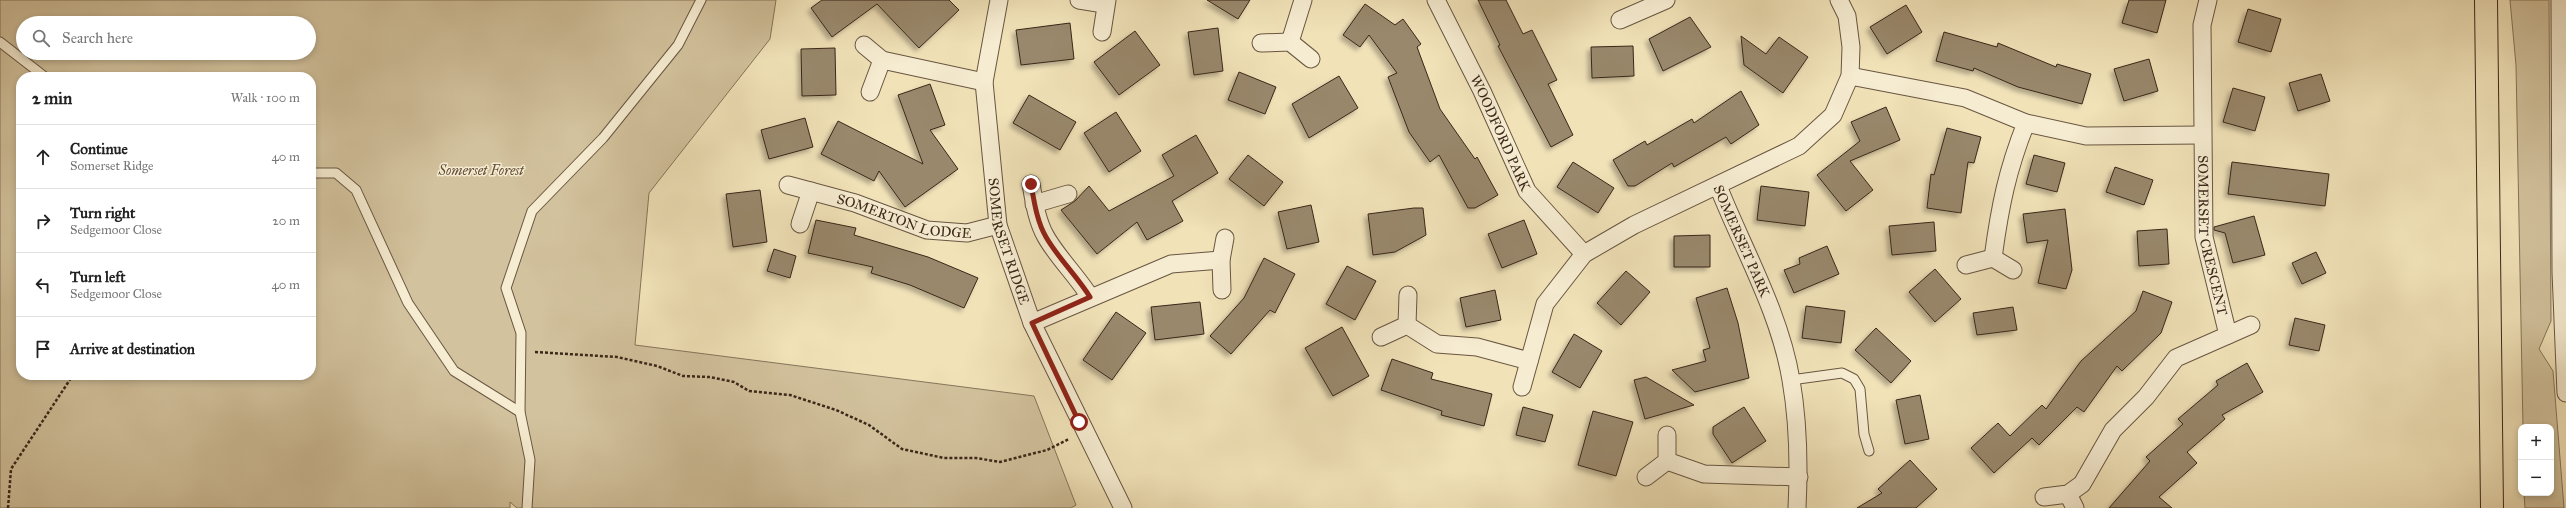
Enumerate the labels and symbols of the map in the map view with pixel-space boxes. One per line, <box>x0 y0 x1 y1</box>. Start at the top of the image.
street label: WOODFORD PARK <box>1467 72 1535 195</box>
street label: SOMERSET CRESCENT <box>2195 155 2231 317</box>
park label: Somerset Forest <box>437 162 525 179</box>
route end <box>1022 175 1040 193</box>
street label: SOMERSET RIDGE <box>985 177 1033 307</box>
street label: SOMERSET PARK <box>1710 183 1774 301</box>
street label: SOMERTON LODGE <box>835 190 972 242</box>
route start <box>1070 413 1088 431</box>

